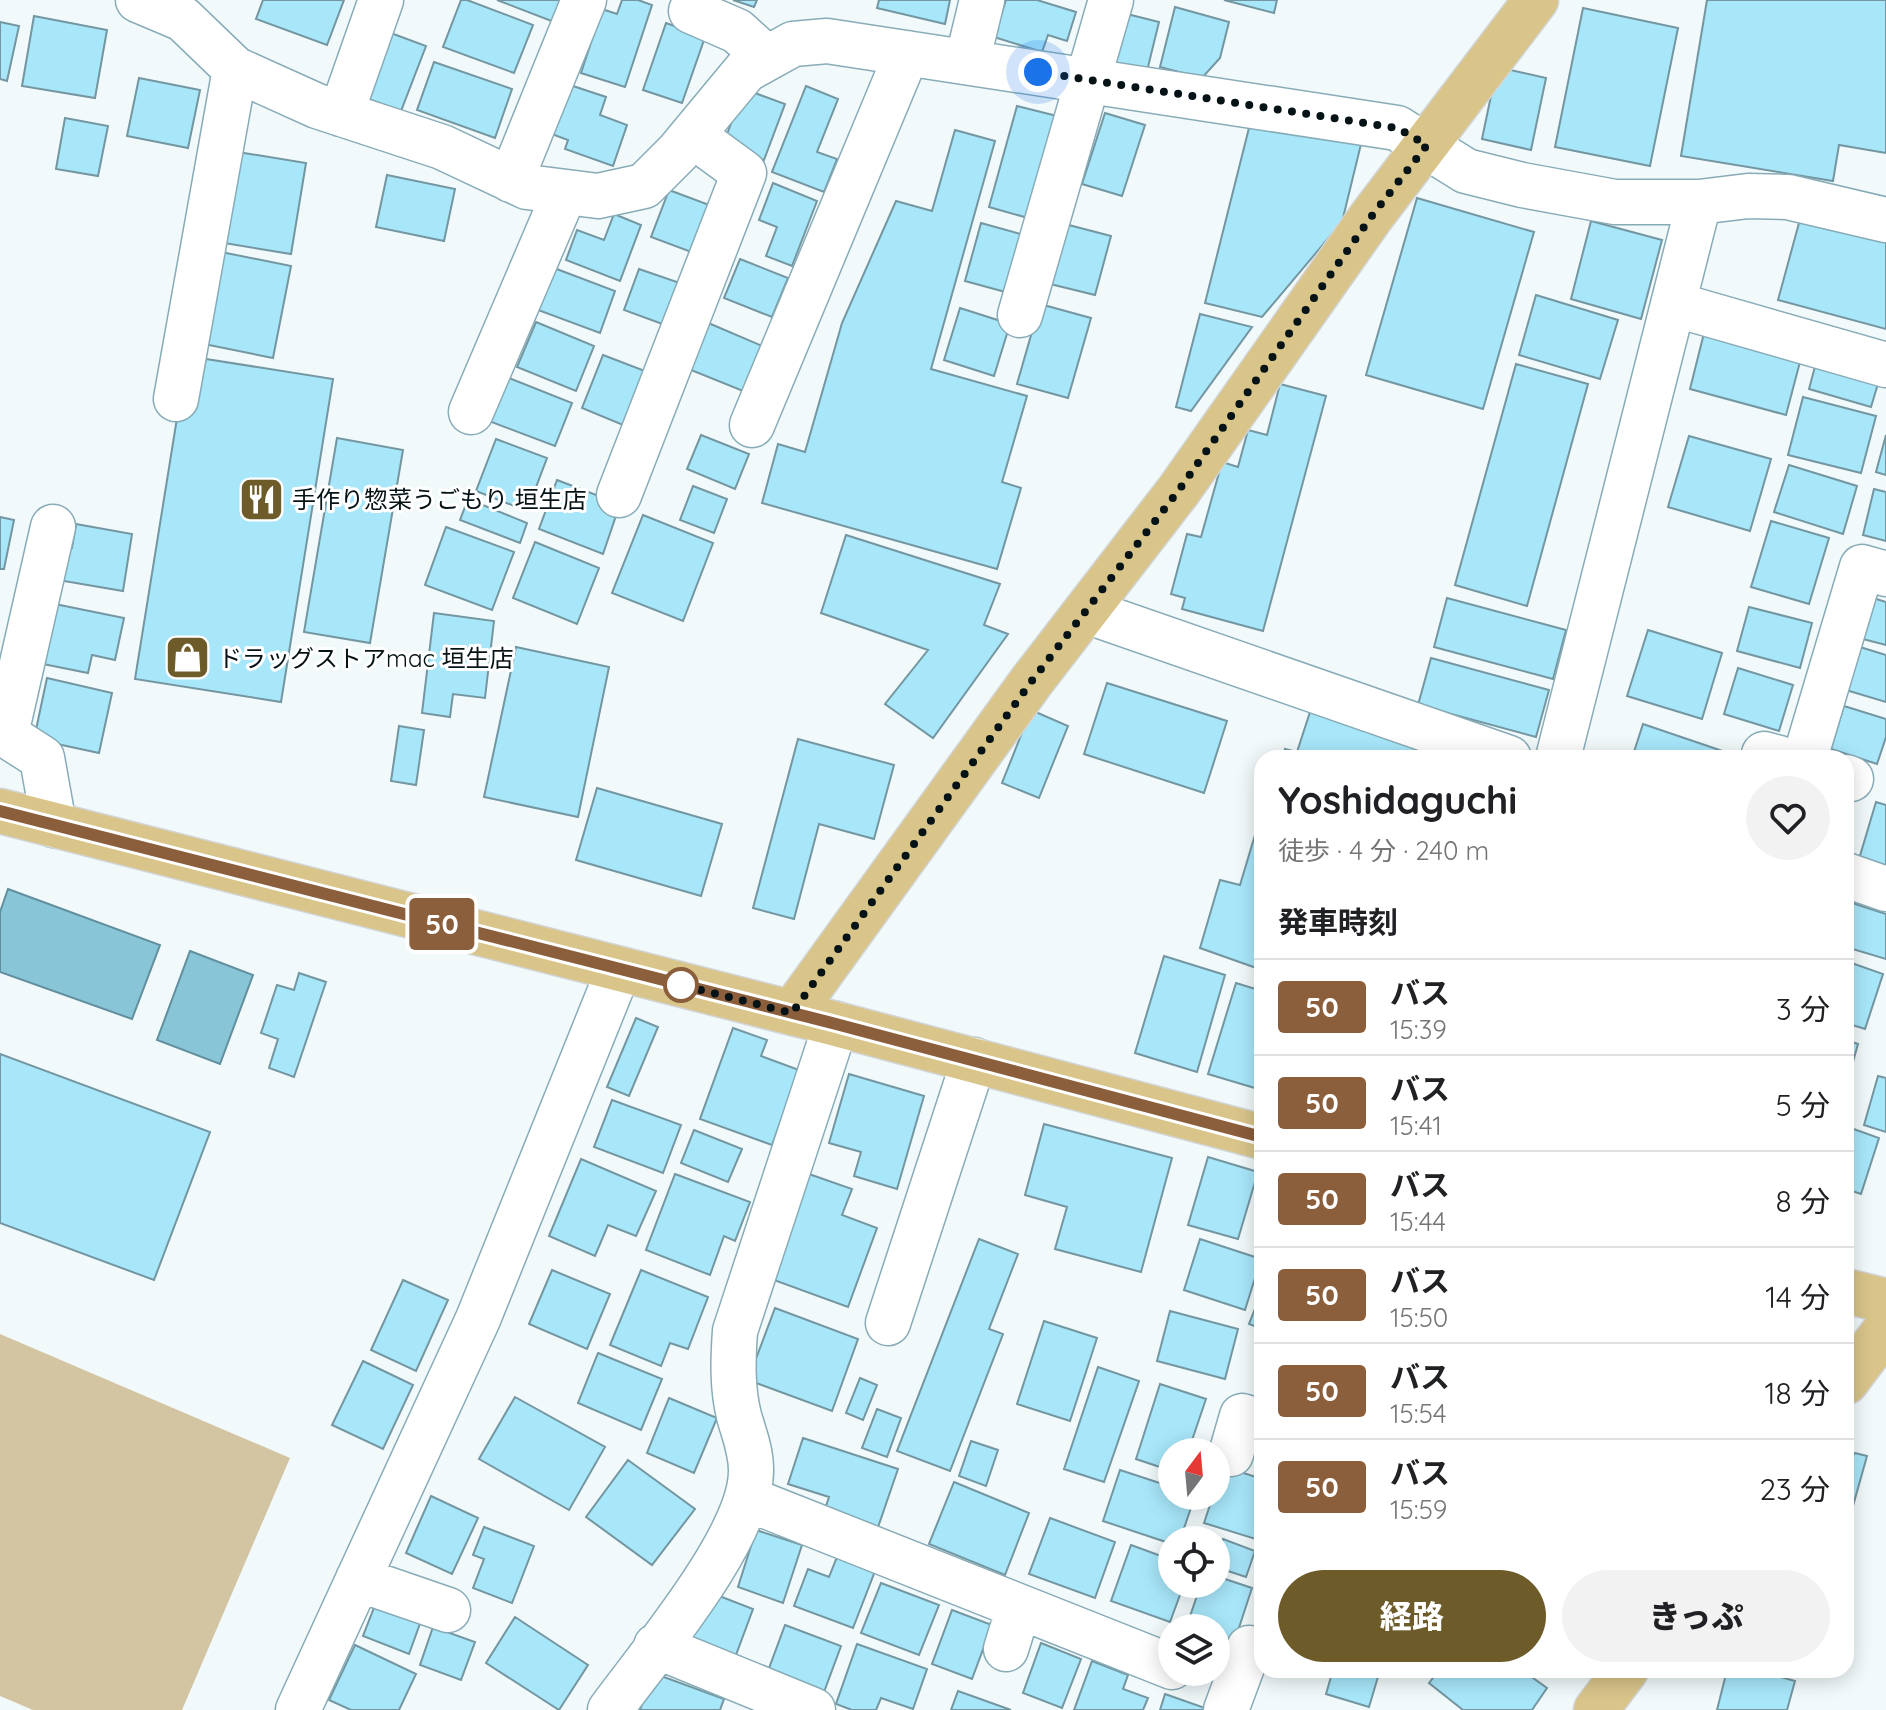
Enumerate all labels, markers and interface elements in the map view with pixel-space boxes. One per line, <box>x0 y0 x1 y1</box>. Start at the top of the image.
your location <box>1018 52 1058 92</box>
restaurant icon: 手作り惣菜うごもり 垣生店 <box>237 475 285 523</box>
place label: 手作り惣菜うごもり 垣生店 <box>292 484 587 514</box>
shop icon: ドラッグストアmac 垣生店 <box>163 634 211 682</box>
place label: ドラッグストアmac 垣生店 <box>218 643 513 673</box>
text: Yoshidaguchi <box>1278 776 1517 824</box>
button: heart <box>1746 776 1830 860</box>
text: 徒歩 · 4 分 · 240 m <box>1278 834 1489 867</box>
line badge: 50 <box>406 898 478 950</box>
text: 発車時刻 <box>1278 903 1398 941</box>
text: 50 <box>425 906 459 941</box>
unlabelled marker <box>664 968 698 1002</box>
text: バス <box>1390 974 1450 1012</box>
text: 50 <box>1305 989 1339 1024</box>
text: 3 分 <box>1776 990 1830 1028</box>
text: 15:39 <box>1390 1013 1447 1046</box>
text: バス <box>1390 1070 1450 1108</box>
text: 50 <box>1305 1085 1339 1120</box>
text: 5 分 <box>1775 1086 1830 1124</box>
text: 15:41 <box>1390 1109 1442 1142</box>
text: バス <box>1390 1166 1450 1204</box>
text: 50 <box>1305 1181 1339 1216</box>
text: 8 分 <box>1776 1182 1830 1220</box>
text: 15:44 <box>1390 1205 1446 1238</box>
text: バス <box>1390 1262 1450 1300</box>
text: 50 <box>1305 1277 1339 1312</box>
text: 14 分 <box>1765 1278 1830 1316</box>
text: 15:50 <box>1390 1301 1448 1334</box>
text: バス <box>1390 1358 1450 1396</box>
text: 50 <box>1305 1373 1339 1408</box>
text: 18 分 <box>1765 1374 1830 1412</box>
text: 15:54 <box>1390 1397 1447 1430</box>
north arrow <box>1158 1438 1230 1510</box>
map controls <box>1158 1438 1230 1686</box>
text: バス <box>1390 1454 1450 1492</box>
text: 50 <box>1305 1469 1339 1504</box>
text: 23 分 <box>1759 1470 1830 1508</box>
text: 15:59 <box>1390 1493 1447 1526</box>
button: locate <box>1158 1526 1230 1598</box>
button: 経路 <box>1278 1570 1546 1662</box>
button: きっぷ <box>1562 1570 1830 1662</box>
button: layers <box>1158 1614 1230 1686</box>

